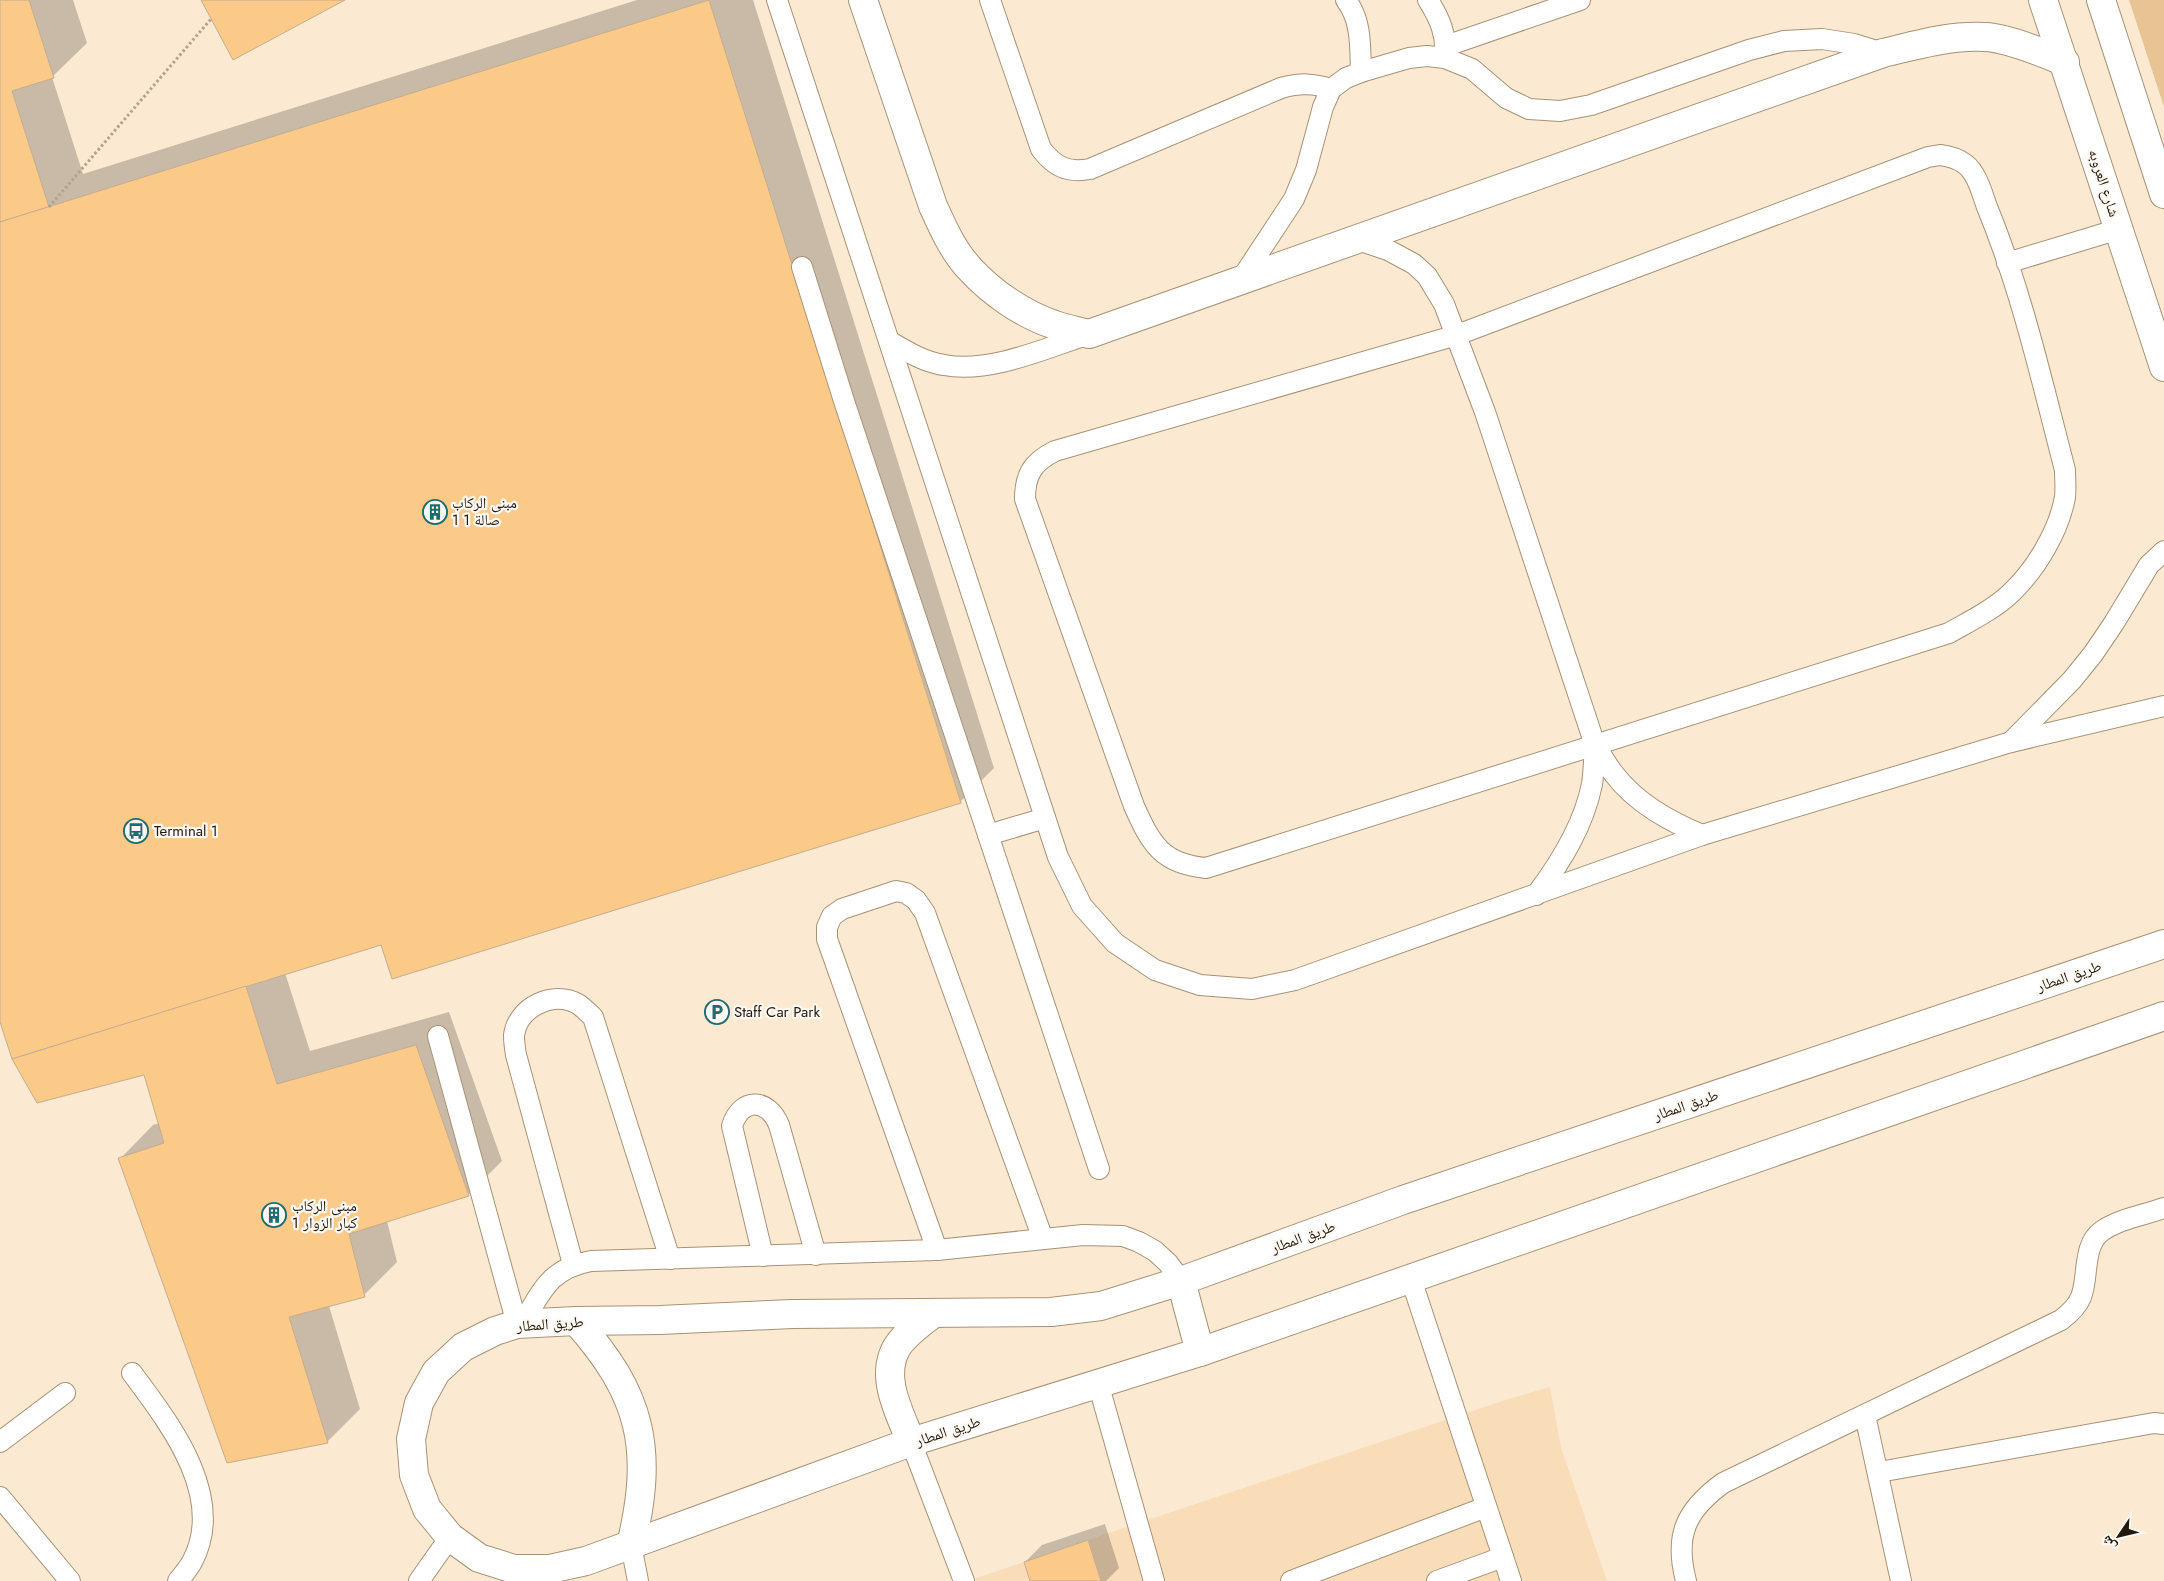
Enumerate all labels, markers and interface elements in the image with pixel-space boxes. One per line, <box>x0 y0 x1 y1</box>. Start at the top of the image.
street label: شارع العروبه <box>2083 146 2125 220</box>
place label: مبنى الركاب 1 صالة 1 <box>452 492 517 531</box>
building icon: مبنى الركاب 1 صالة 1 <box>422 499 448 525</box>
bus stop icon: Terminal 1 <box>123 818 149 844</box>
place label: Terminal 1 <box>154 820 218 842</box>
street label: طريق المطار <box>2033 955 2104 998</box>
parking icon: Staff Car Park <box>704 999 730 1025</box>
place label: Staff Car Park <box>734 1001 820 1023</box>
street label: طريق المطار <box>1650 1084 1721 1127</box>
place label: مبنى الركاب 1 كبار الزوار <box>292 1195 357 1234</box>
building icon: مبنى الركاب 1 كبار الزوار <box>261 1202 287 1228</box>
street label: طريق المطار <box>1267 1215 1338 1259</box>
street label: طريق المطار <box>515 1311 584 1337</box>
street label: طريق المطار <box>912 1410 983 1452</box>
north arrow <box>2094 1511 2144 1561</box>
text: ش <box>2096 1532 2121 1555</box>

